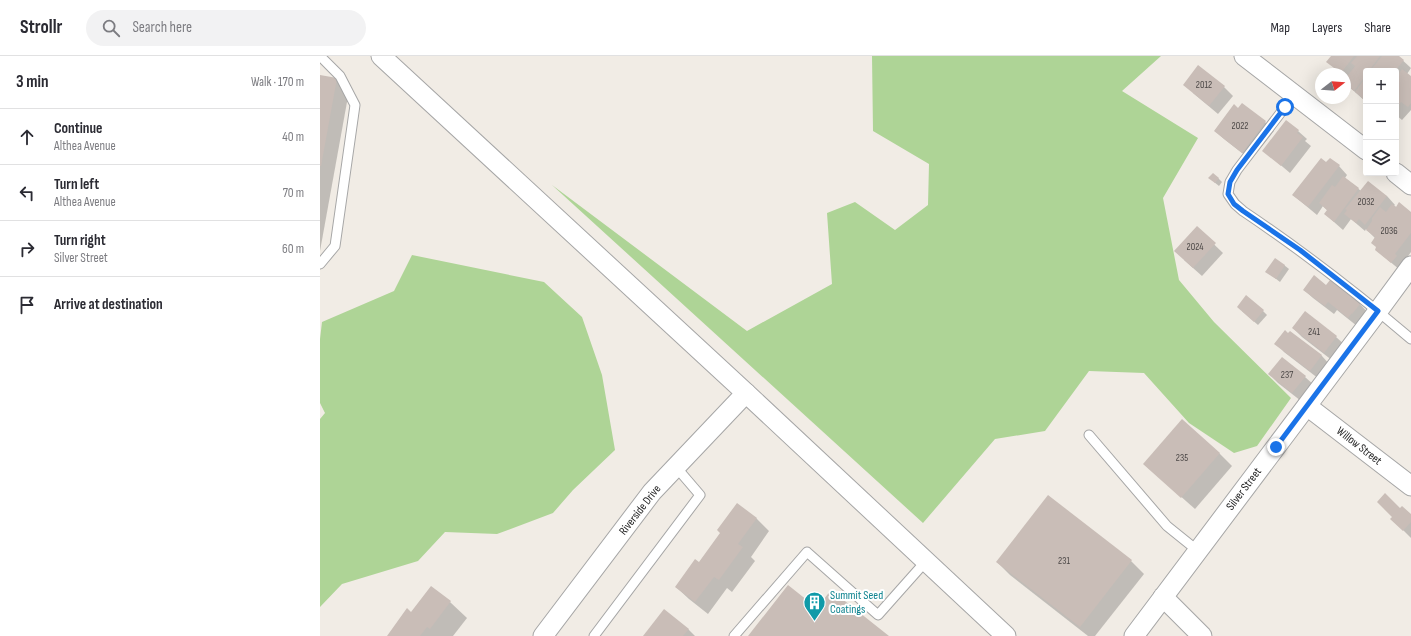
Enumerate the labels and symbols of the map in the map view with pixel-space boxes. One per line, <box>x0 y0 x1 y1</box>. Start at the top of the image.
north arrow <box>1315 68 1351 104</box>
house number: 2012 <box>1196 79 1212 91</box>
route start <box>1276 98 1294 116</box>
house number: 2022 <box>1232 120 1248 132</box>
house number: 2032 <box>1358 196 1374 208</box>
house number: 2036 <box>1380 225 1398 237</box>
house number: 2024 <box>1187 241 1203 253</box>
house number: 241 <box>1308 326 1320 338</box>
house number: 237 <box>1281 369 1293 381</box>
street label: Willow Street <box>1333 424 1385 469</box>
route end <box>1267 438 1285 456</box>
house number: 235 <box>1176 452 1188 464</box>
street label: Silver Street <box>1223 464 1265 513</box>
street label: Riverside Drive <box>616 482 664 538</box>
house number: 231 <box>1058 555 1070 567</box>
place label: Summit Seed Coatings <box>830 588 883 617</box>
building icon: Summit Seed Coatings <box>802 589 828 622</box>

